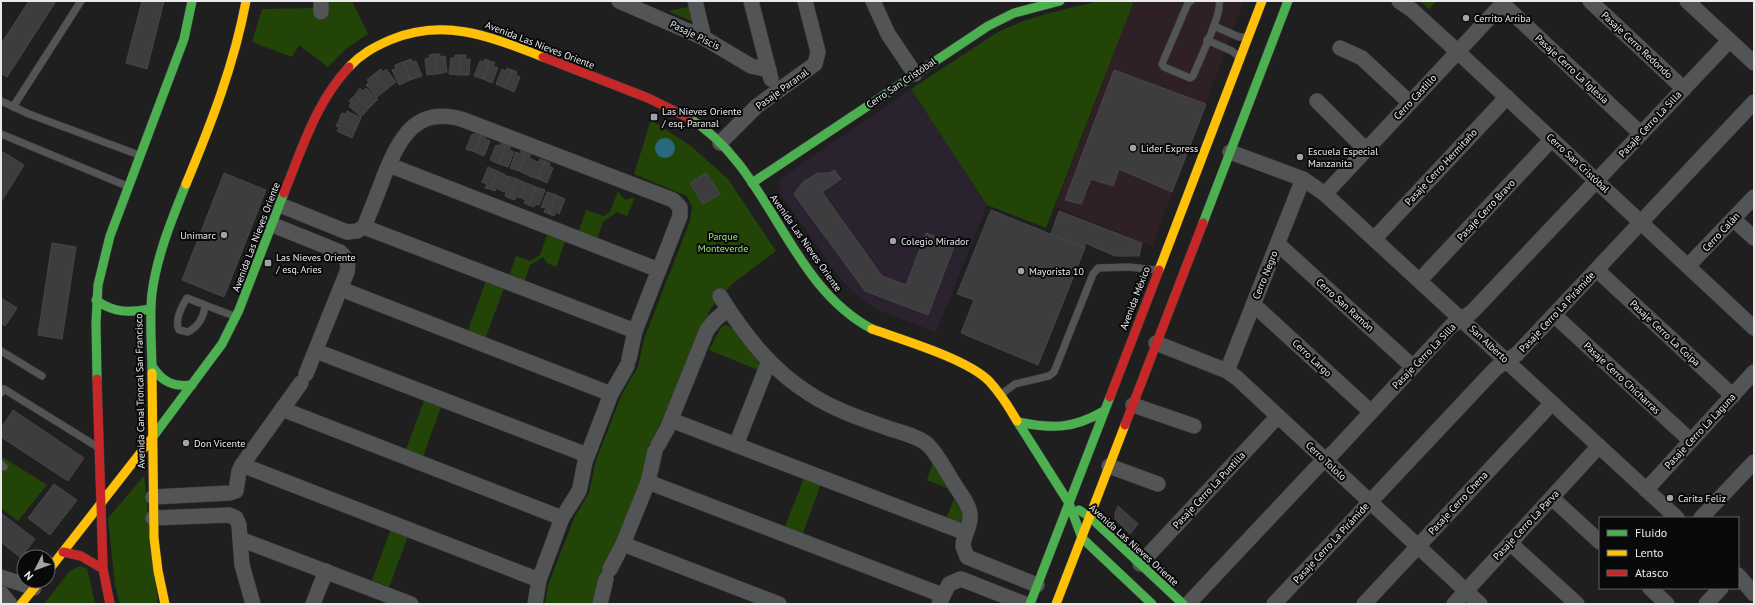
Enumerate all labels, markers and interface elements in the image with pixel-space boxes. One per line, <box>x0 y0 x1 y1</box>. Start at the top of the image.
street label: Pasaje Cerro Redondo <box>1599 9 1675 81</box>
place label: Cerrito Arriba <box>1474 12 1531 25</box>
marker: Cerrito Arriba <box>1461 13 1471 23</box>
street label: Pasaje Piscis <box>668 17 722 53</box>
street label: Avenida Las Nieves Oriente <box>484 18 596 72</box>
street label: Pasaje Cerro La Iglesia <box>1533 32 1611 106</box>
street label: Cerro San Cristóbal <box>864 55 938 111</box>
street label: Pasaje Paranal <box>753 66 811 112</box>
street label: Cerro Castillo <box>1391 72 1439 122</box>
street label: Pasaje Cerro La Silla <box>1616 88 1684 160</box>
place label: Las Nieves Oriente / esq. Paranal <box>661 105 742 130</box>
marker: Las Nieves Oriente / esq. Paranal <box>649 112 659 122</box>
street label: Pasaje Cerro Hermitaño <box>1402 126 1480 208</box>
street label: Cerro San Cristóbal <box>1544 130 1612 196</box>
place label: Lider Express <box>1141 142 1198 155</box>
marker: Lider Express <box>1128 143 1138 153</box>
place label: Escuela Especial Manzanita <box>1308 145 1378 170</box>
marker: Escuela Especial Manzanita <box>1295 152 1305 162</box>
street label: Pasaje Cerro Bravo <box>1454 177 1518 243</box>
street label: Avenida Las Nieves Oriente <box>229 181 283 293</box>
street label: Avenida Las Nieves Oriente <box>767 192 845 294</box>
street label: Cerro Calán <box>1699 210 1743 254</box>
place label: Unimarc <box>180 229 216 242</box>
marker: Unimarc <box>219 230 229 240</box>
park label: Parque Monteverde <box>698 230 748 255</box>
place label: Colegio Mirador <box>901 235 969 248</box>
marker: Colegio Mirador <box>888 236 898 246</box>
street label: Cerro Negro <box>1249 249 1281 301</box>
place label: Las Nieves Oriente / esq. Aries <box>275 251 356 276</box>
marker: Las Nieves Oriente / esq. Aries <box>263 258 273 268</box>
place label: Mayorista 10 <box>1029 265 1085 278</box>
street label: Avenida México <box>1117 265 1153 331</box>
marker: Mayorista 10 <box>1016 266 1026 276</box>
street label: Pasaje Cerro La Pirámide <box>1516 269 1598 355</box>
street label: Cerro San Ramón <box>1313 276 1377 334</box>
street label: Pasaje Cerro La Coipa <box>1627 297 1703 369</box>
street label: Avenida Canal Troncal San Francisco <box>132 313 148 469</box>
street label: Pasaje Cerro La Silla <box>1389 320 1459 392</box>
street label: San Alberto <box>1466 322 1512 366</box>
street label: Cerro Largo <box>1290 336 1334 380</box>
street label: Pasaje Cerro Chicharras <box>1581 339 1663 417</box>
street label: Pasaje Cerro La Laguna <box>1662 390 1738 472</box>
place label: Don Vicente <box>194 437 245 450</box>
marker: Don Vicente <box>181 438 191 448</box>
street label: Cerro Tololo <box>1303 439 1349 483</box>
street label: Pasaje Cerro La Puntilla <box>1170 449 1248 531</box>
street label: Pasaje Cerro Chena <box>1425 469 1491 537</box>
street label: Pasaje Cerro La Parva <box>1490 487 1562 563</box>
place label: Carita Feliz <box>1678 492 1726 505</box>
marker: Carita Feliz <box>1665 493 1675 503</box>
street label: Pasaje Cerro La Pirámide <box>1290 500 1372 586</box>
street label: Avenida Las Nieves Oriente <box>1087 501 1181 589</box>
legend <box>1599 517 1739 589</box>
text: Fluido <box>1635 525 1667 540</box>
text: Lento <box>1635 545 1664 560</box>
north arrow <box>16 549 56 589</box>
text: Atasco <box>1635 565 1668 580</box>
text: N <box>21 568 36 583</box>

